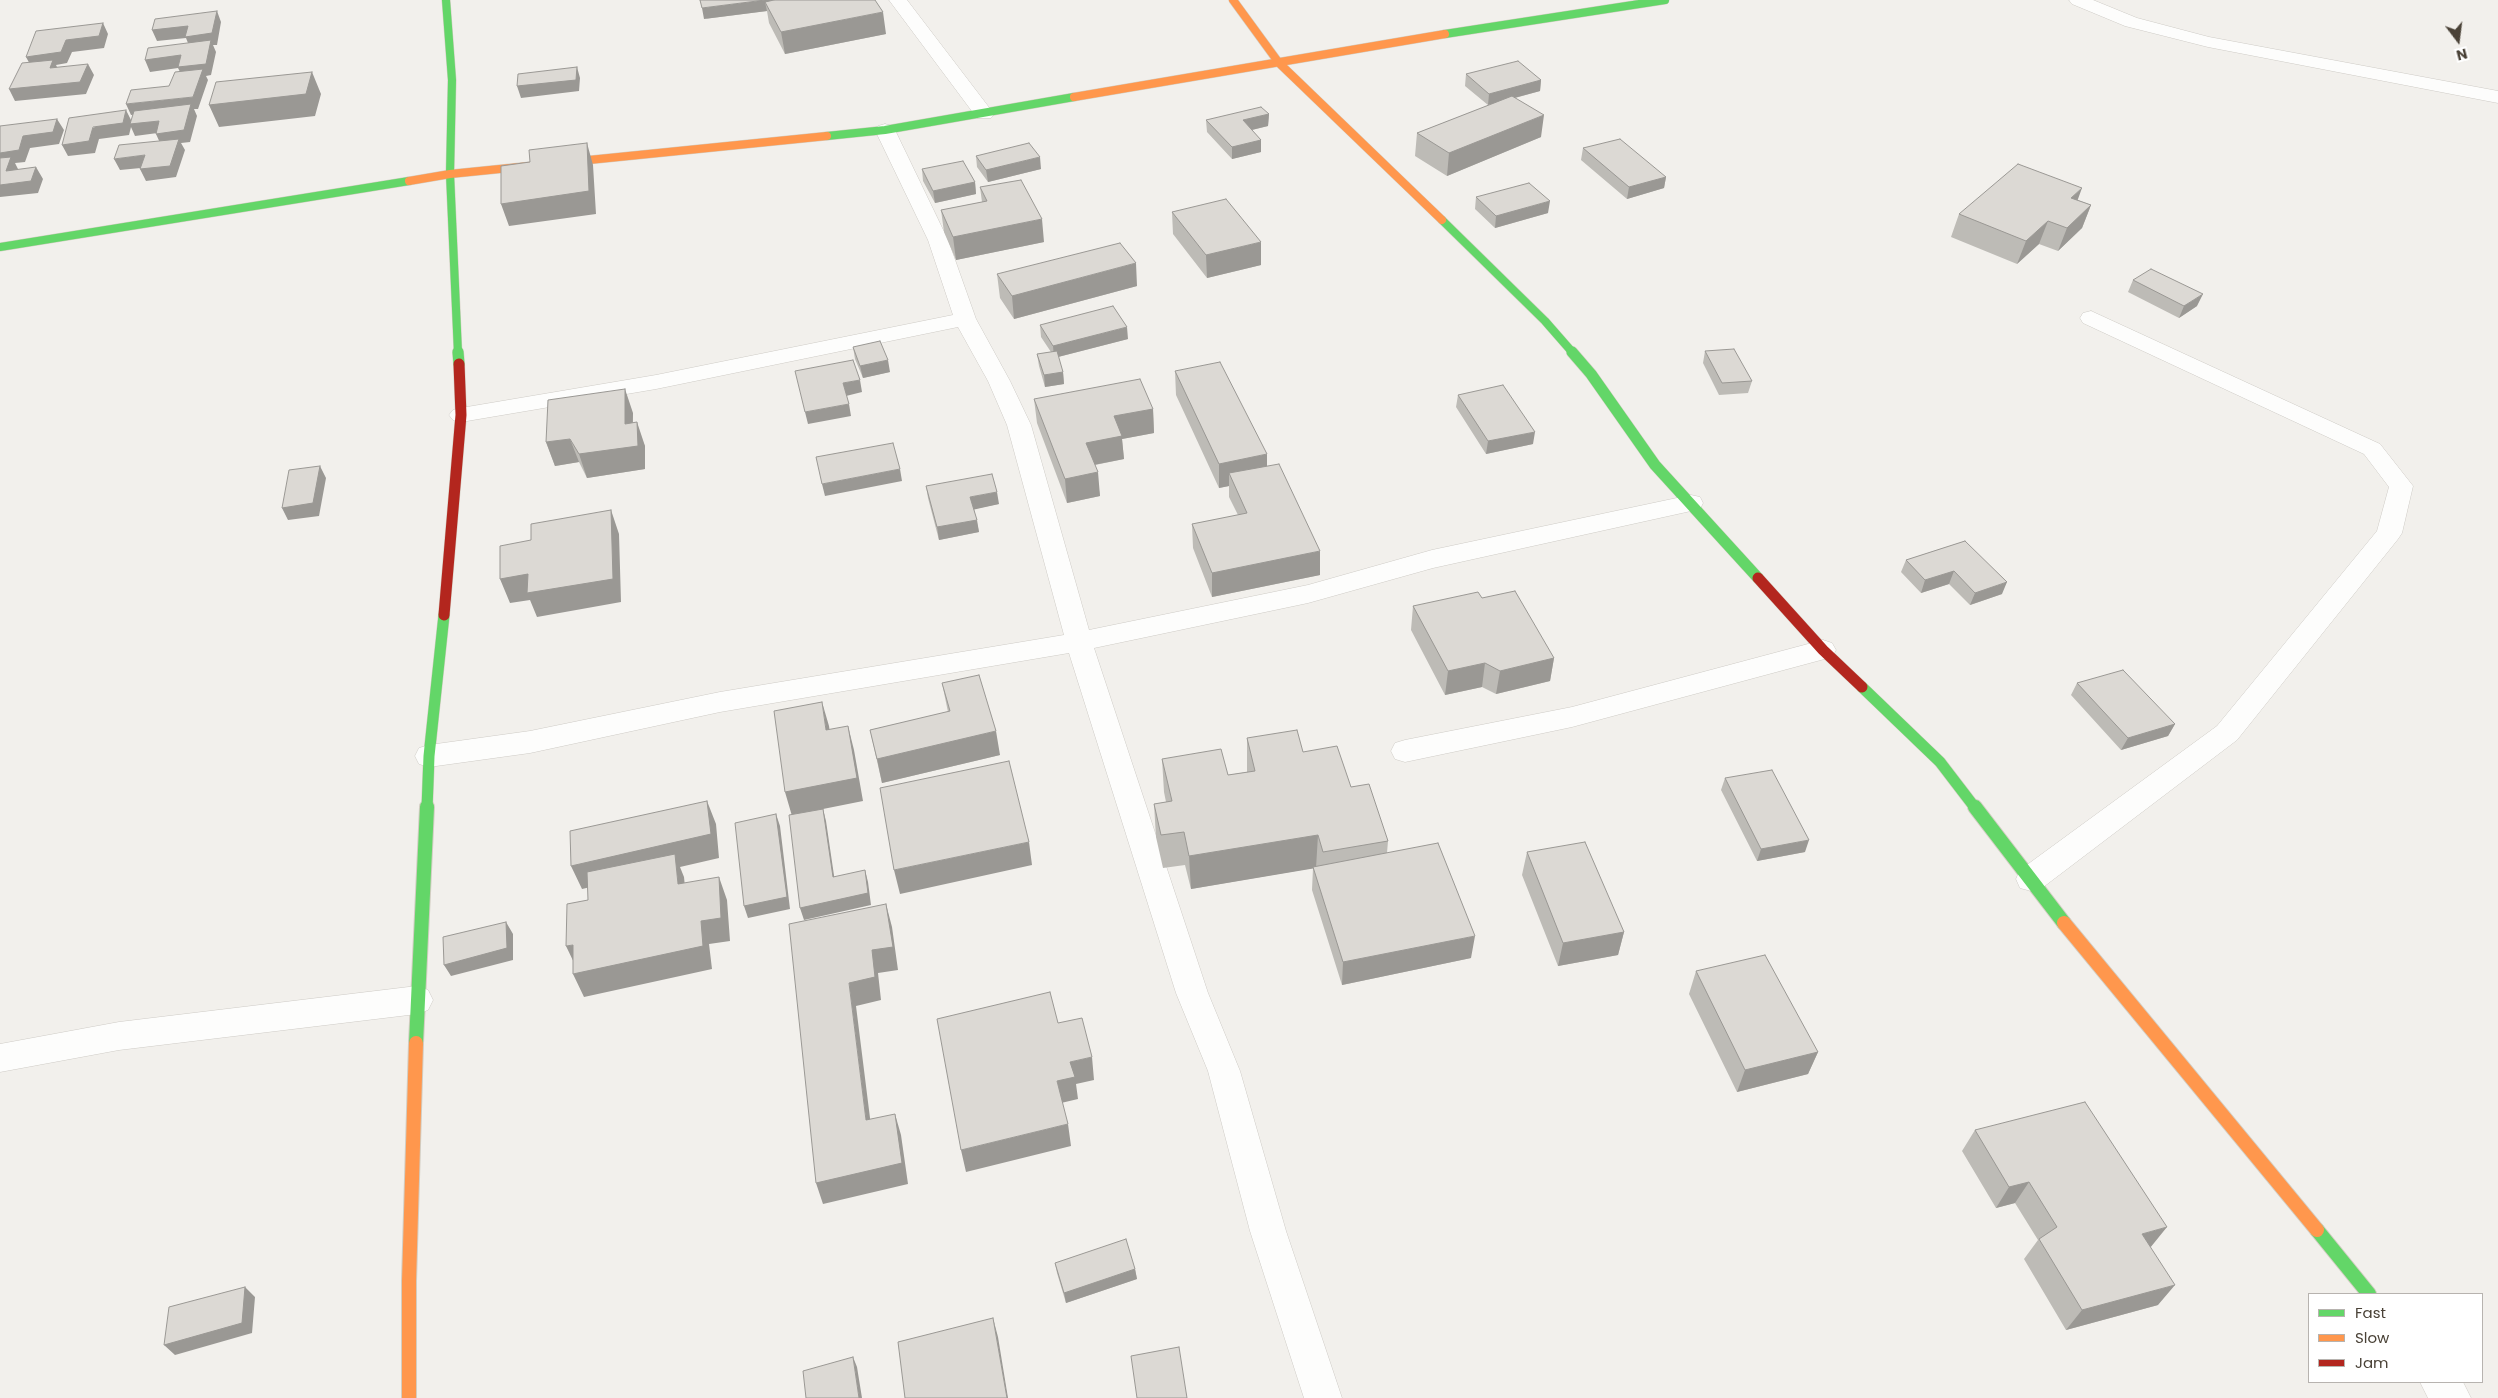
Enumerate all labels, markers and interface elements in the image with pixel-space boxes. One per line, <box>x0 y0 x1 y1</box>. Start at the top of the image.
north arrow <box>2433 15 2483 65</box>
text: N <box>2454 43 2470 66</box>
legend <box>2308 1293 2483 1383</box>
text: Fast <box>2355 1302 2386 1323</box>
text: Slow <box>2355 1327 2389 1348</box>
text: Jam <box>2355 1352 2389 1373</box>

